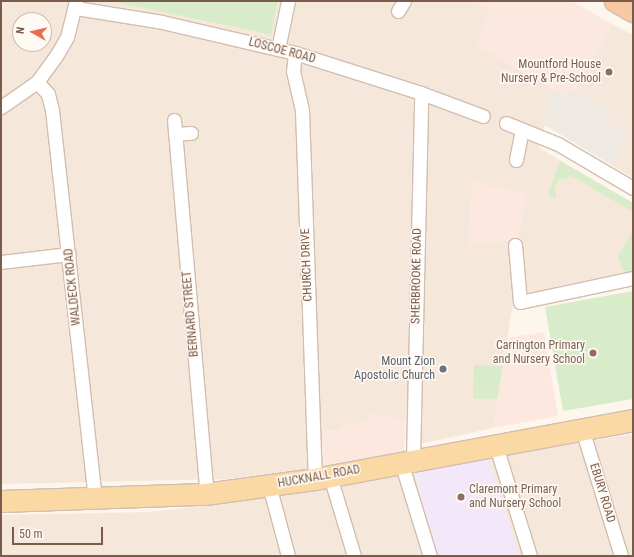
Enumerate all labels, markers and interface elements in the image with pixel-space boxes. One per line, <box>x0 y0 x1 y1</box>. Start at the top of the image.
north arrow <box>12 12 52 52</box>
text: N <box>14 26 28 35</box>
street label: LOSCOE ROAD <box>247 35 317 67</box>
place label: Mountford House Nursery & Pre-School <box>501 58 601 86</box>
marker: Mountford House Nursery & Pre-School <box>604 67 614 77</box>
street label: CHURCH DRIVE <box>299 228 315 302</box>
street label: SHERBROOKE ROAD <box>409 228 425 324</box>
street label: WALDECK ROAD <box>62 248 84 326</box>
street label: BERNARD STREET <box>180 270 202 358</box>
place label: Carrington Primary and Nursery School <box>493 339 585 367</box>
marker: Carrington Primary and Nursery School <box>588 348 598 358</box>
place label: Mount Zion Apostolic Church <box>354 355 435 383</box>
marker: Mount Zion Apostolic Church <box>438 364 448 374</box>
street label: EBURY ROAD <box>586 461 618 525</box>
street label: HUCKNALL ROAD <box>277 463 361 491</box>
place label: Claremont Primary and Nursery School <box>469 483 561 511</box>
marker: Claremont Primary and Nursery School <box>456 492 466 502</box>
scale bar <box>14 519 105 545</box>
text: 50 m <box>19 527 43 541</box>

